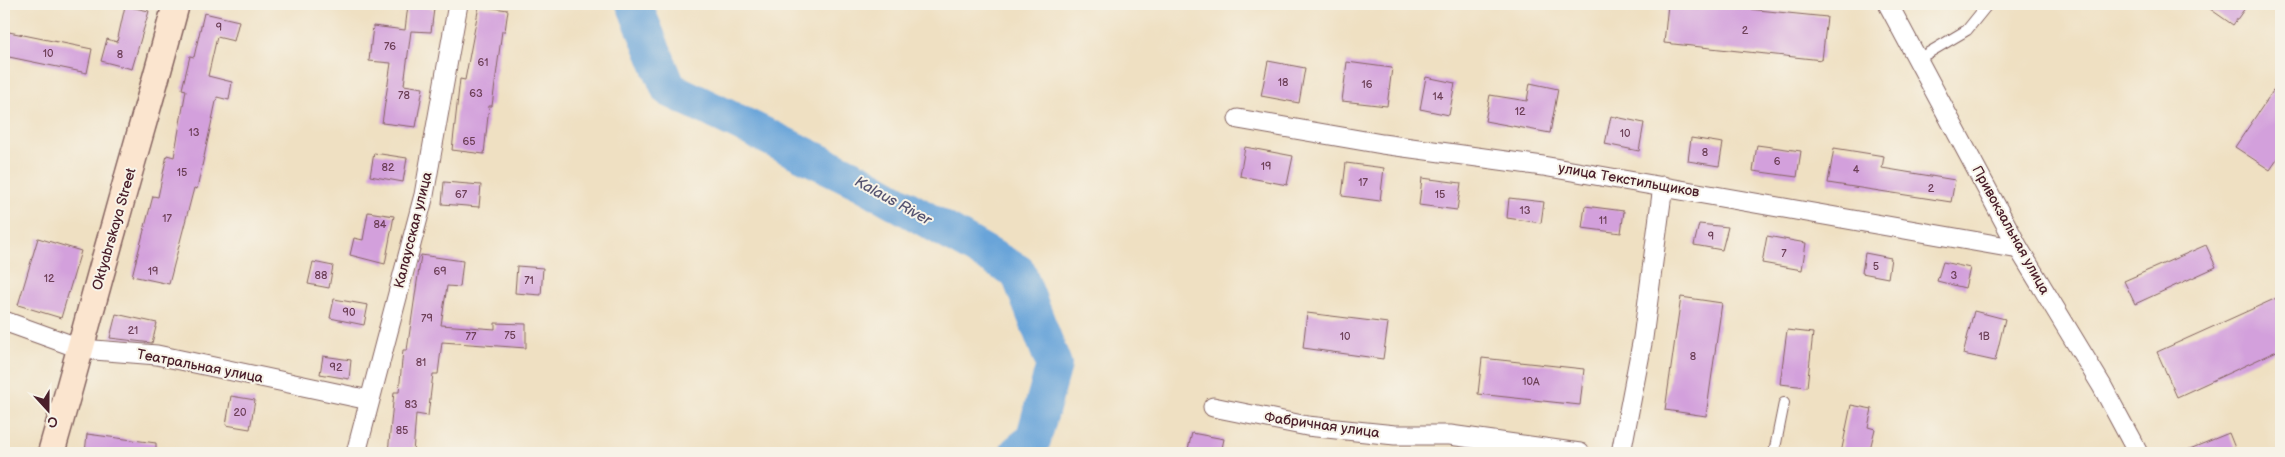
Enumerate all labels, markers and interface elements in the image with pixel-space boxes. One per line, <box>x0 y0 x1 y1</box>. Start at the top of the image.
house number: 9 <box>216 21 222 34</box>
house number: 2 <box>1742 24 1749 37</box>
house number: 76 <box>384 40 396 53</box>
house number: 10 <box>43 47 54 60</box>
house number: 8 <box>117 48 123 61</box>
house number: 61 <box>478 56 488 69</box>
house number: 18 <box>1278 76 1288 89</box>
house number: 16 <box>1362 78 1373 91</box>
house number: 63 <box>469 87 483 100</box>
house number: 78 <box>398 89 410 102</box>
house number: 14 <box>1433 90 1444 103</box>
house number: 12 <box>1515 105 1526 118</box>
house number: 13 <box>188 126 200 139</box>
house number: 10 <box>1620 127 1631 140</box>
house number: 65 <box>462 135 476 148</box>
house number: 8 <box>1702 146 1708 159</box>
house number: 6 <box>1774 155 1781 168</box>
street label: улица Текстильщиков <box>1557 159 1701 201</box>
house number: 19 <box>1261 160 1271 173</box>
house number: 82 <box>382 161 395 174</box>
house number: 4 <box>1853 163 1860 176</box>
street label: Привокзальная улица <box>1969 163 2054 298</box>
street label: Oktyabrskaya Street <box>88 165 140 292</box>
house number: 15 <box>177 166 187 179</box>
street label: Калаусская улица <box>390 169 436 290</box>
water label: Kalaus River <box>851 172 936 231</box>
house number: 17 <box>1358 176 1368 189</box>
house number: 2 <box>1928 182 1935 195</box>
house number: 67 <box>455 188 468 201</box>
house number: 15 <box>1435 188 1445 201</box>
house number: 13 <box>1519 204 1531 217</box>
house number: 17 <box>162 212 172 225</box>
house number: 11 <box>1599 214 1607 227</box>
house number: 84 <box>373 218 387 231</box>
house number: 9 <box>1708 230 1714 243</box>
house number: 7 <box>1781 247 1787 260</box>
house number: 5 <box>1873 260 1879 273</box>
house number: 19 <box>148 265 158 278</box>
house number: 69 <box>433 265 447 278</box>
house number: 88 <box>315 269 327 282</box>
house number: 3 <box>1951 269 1958 282</box>
house number: 12 <box>44 272 55 285</box>
house number: 71 <box>524 274 534 287</box>
house number: 90 <box>343 306 356 319</box>
house number: 79 <box>421 312 433 325</box>
house number: 21 <box>128 324 138 337</box>
house number: 75 <box>504 329 516 342</box>
house number: 77 <box>466 330 477 343</box>
house number: 10 <box>1340 330 1351 343</box>
house number: 1В <box>1978 330 1990 343</box>
street label: Театральная улица <box>135 345 265 387</box>
house number: 8 <box>1690 350 1696 363</box>
house number: 81 <box>416 356 426 369</box>
house number: 92 <box>330 361 343 374</box>
house number: 10А <box>1522 375 1540 388</box>
north arrow <box>22 384 72 434</box>
house number: 83 <box>404 398 418 411</box>
house number: 20 <box>234 406 247 419</box>
street label: Фабричная улица <box>1263 408 1381 442</box>
text: С <box>45 412 60 431</box>
house number: 85 <box>396 424 408 437</box>

